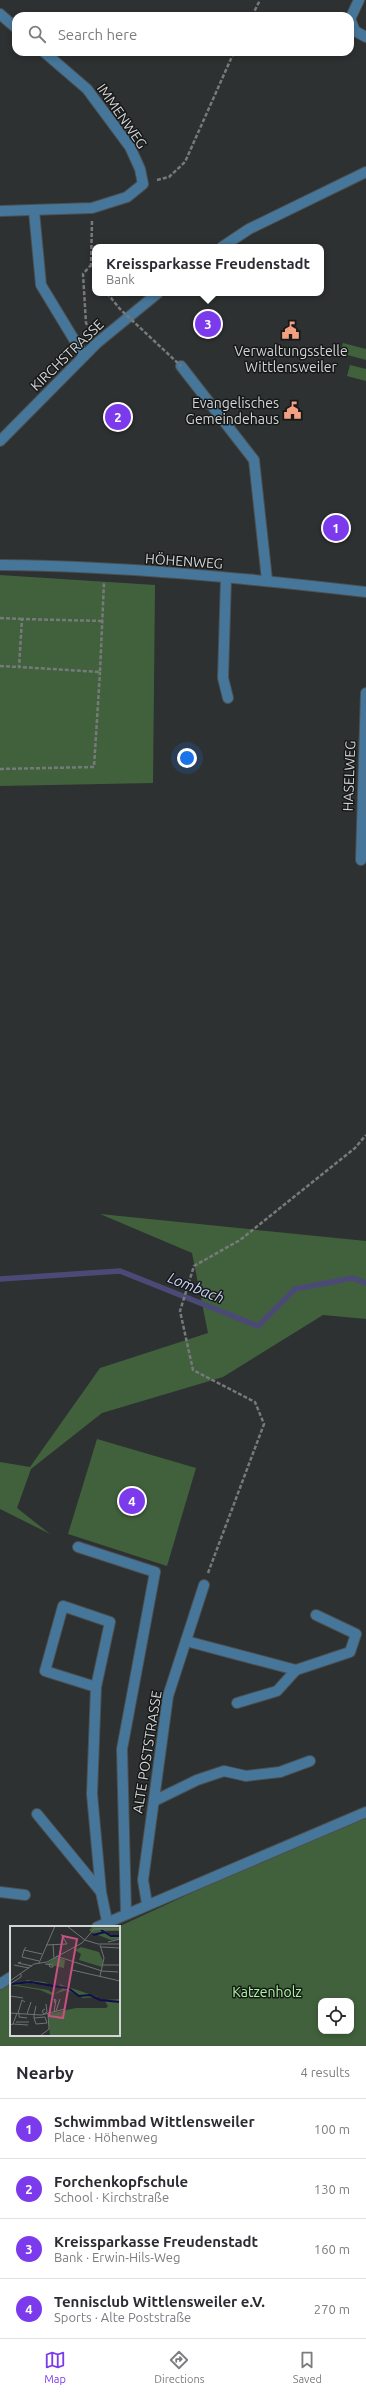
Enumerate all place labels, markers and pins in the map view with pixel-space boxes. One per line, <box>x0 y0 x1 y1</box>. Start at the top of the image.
pin: 3 <box>195 309 221 339</box>
public building icon: Verwaltungsstelle Wittlensweiler <box>281 321 301 341</box>
place label: Verwaltungsstelle Wittlensweiler <box>234 343 348 375</box>
place label: Evangelisches Gemeindehaus <box>186 395 279 427</box>
public building icon: Evangelisches Gemeindehaus <box>282 401 302 421</box>
pin: 2 <box>105 402 131 432</box>
pin: 1 <box>323 513 349 543</box>
pin: 4 <box>119 1486 145 1516</box>

